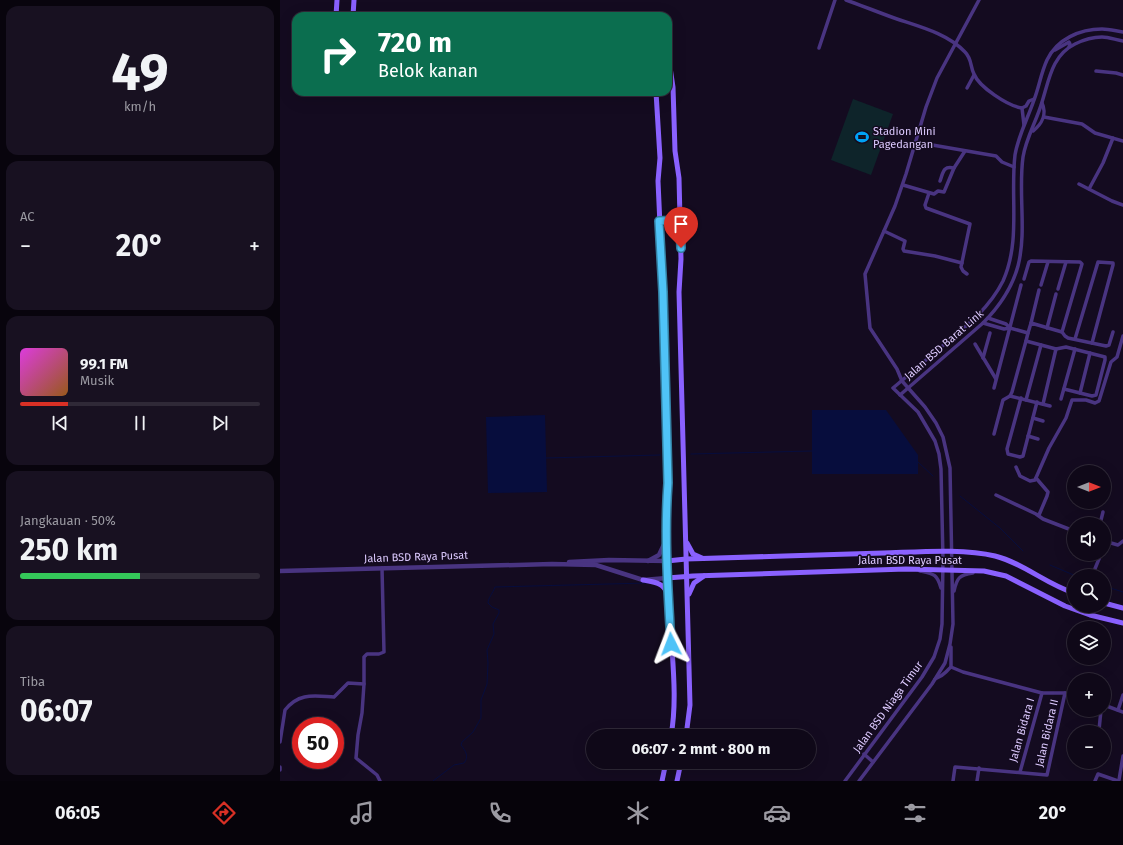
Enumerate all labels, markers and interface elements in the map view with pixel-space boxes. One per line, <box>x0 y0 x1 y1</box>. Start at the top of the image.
text: 720 m <box>378 26 452 59</box>
icon: right <box>312 28 364 80</box>
text: 49 <box>111 41 169 104</box>
text: Belok kanan <box>378 60 478 82</box>
text: km/h <box>124 99 156 114</box>
place label: Stadion Mini Pagedangan <box>873 125 936 151</box>
sports icon: Stadion Mini Pagedangan <box>854 129 870 145</box>
pin <box>664 207 698 248</box>
text: AC <box>20 209 35 224</box>
icon: arrive <box>670 213 692 235</box>
text: 20° <box>116 228 164 264</box>
text: − <box>20 233 31 260</box>
text: + <box>249 233 260 260</box>
street label: Jalan BSD Barat Link <box>902 307 986 383</box>
text: 99.1 FM <box>80 355 128 373</box>
text: Musik <box>80 373 114 388</box>
icon: previous <box>49 412 71 434</box>
icon: pause <box>129 412 151 434</box>
icon: next <box>209 412 231 434</box>
north arrow <box>1067 465 1111 509</box>
map controls <box>1067 465 1111 769</box>
text: Jangkauan · 50% <box>20 513 116 528</box>
button: sound <box>1067 517 1111 561</box>
text: 250 km <box>20 532 118 568</box>
street label: Jalan BSD Raya Pusat <box>364 549 468 565</box>
street label: Jalan BSD Raya Pusat <box>858 554 962 567</box>
button: search <box>1067 569 1111 613</box>
button: layers <box>1067 621 1111 665</box>
position arrow <box>650 623 692 665</box>
street label: Jalan BSD Niaga Timur <box>850 658 926 755</box>
button: + <box>1067 673 1111 717</box>
text: Tiba <box>20 674 45 689</box>
text: 06:07 <box>20 693 93 729</box>
street label: Jalan Bidara I <box>1007 696 1037 764</box>
street label: Jalan Bidara II <box>1033 698 1061 768</box>
speed limit sign: 50 <box>292 717 344 769</box>
button: − <box>1067 725 1111 769</box>
text: 06:07 · 2 mnt · 800 m <box>632 740 770 758</box>
icon: directions <box>210 799 238 827</box>
icon: music <box>348 799 376 827</box>
icon: phone <box>486 799 514 827</box>
icon: climate <box>624 799 652 827</box>
icon: car <box>763 799 791 827</box>
icon: filters <box>901 799 929 827</box>
text: 06:05 <box>55 802 100 824</box>
text: 20° <box>1039 802 1068 824</box>

